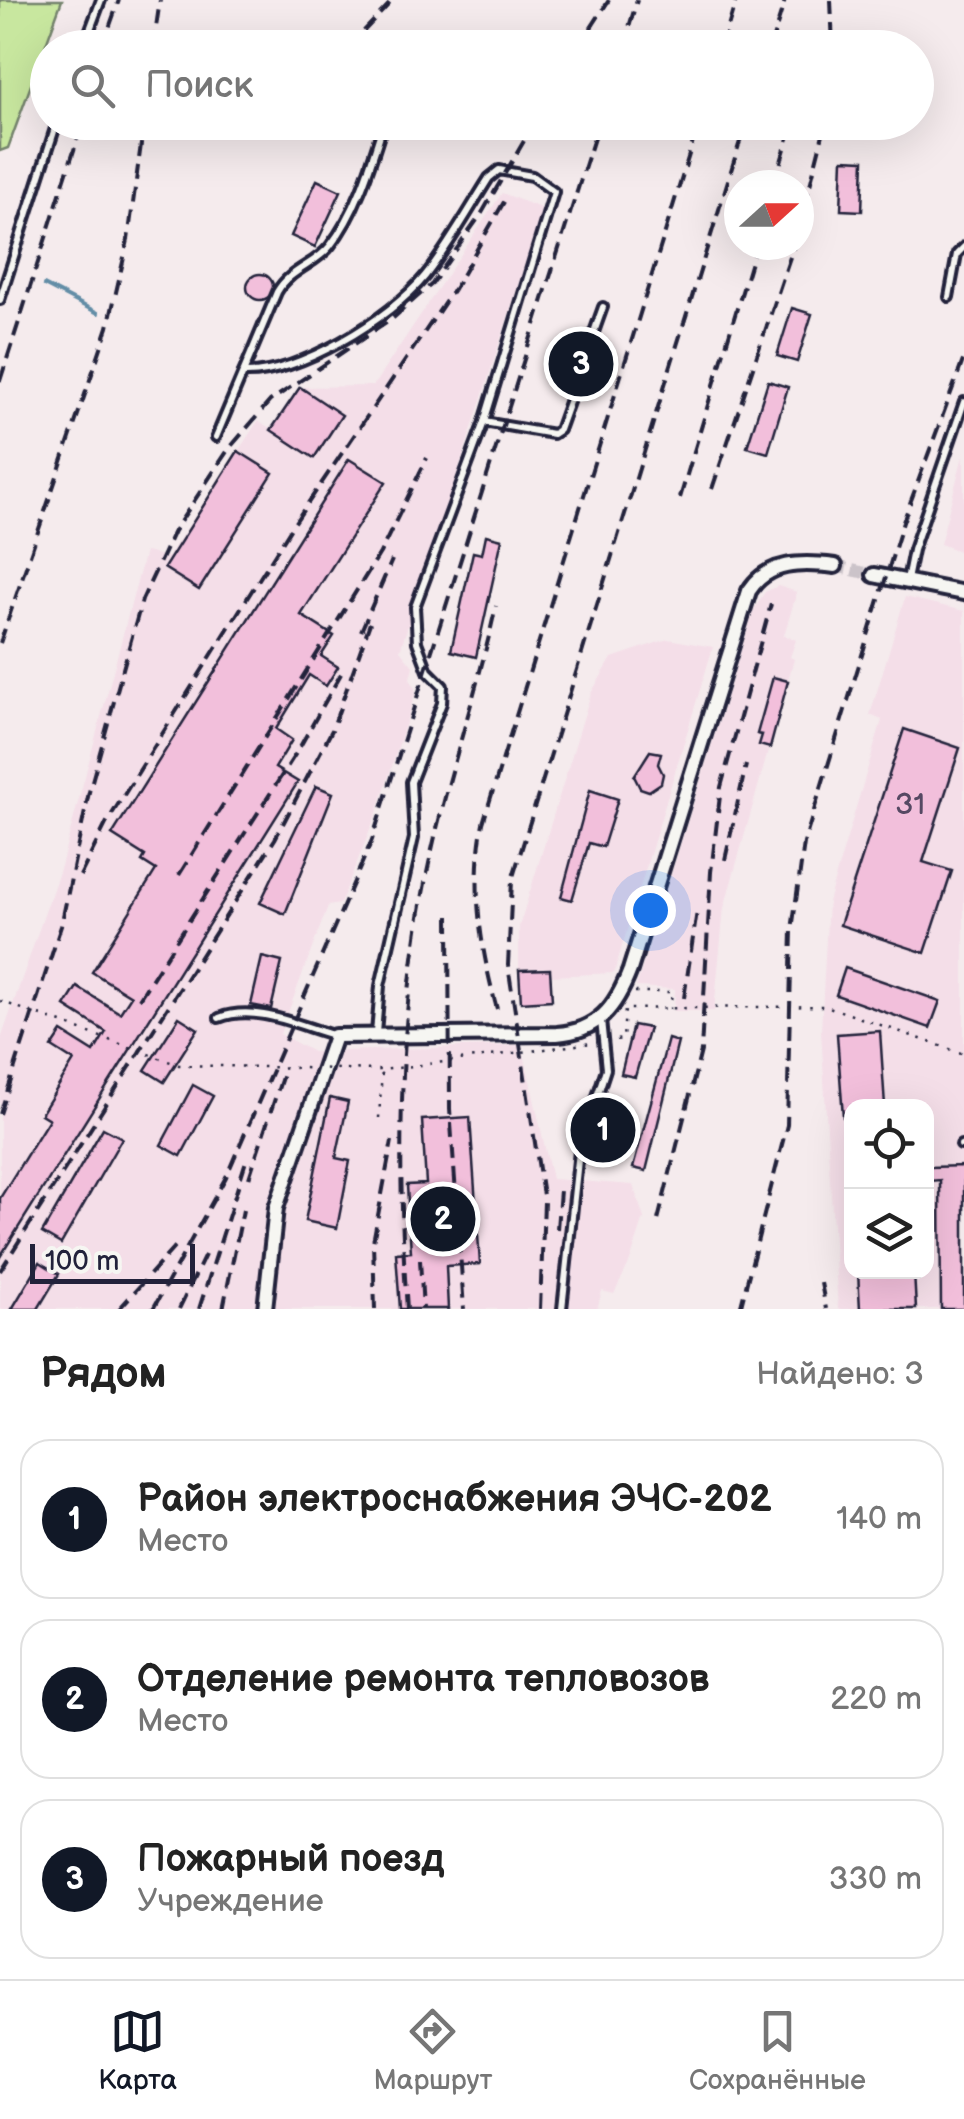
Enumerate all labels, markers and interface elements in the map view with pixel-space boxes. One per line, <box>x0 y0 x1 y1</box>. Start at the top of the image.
search box <box>30 30 934 140</box>
icon: search <box>65 58 120 113</box>
text: Поиск <box>145 63 253 108</box>
north arrow <box>724 170 814 260</box>
pin: 3 <box>548 326 614 402</box>
house number: 31 <box>895 787 925 823</box>
your location <box>625 885 676 936</box>
pin: 1 <box>570 1092 636 1168</box>
map controls <box>844 1099 934 1279</box>
button: locate <box>844 1099 934 1189</box>
pin: 2 <box>410 1182 476 1256</box>
button: layers <box>844 1189 934 1279</box>
scale bar <box>30 1239 195 1284</box>
text: 100 m <box>45 1245 119 1278</box>
text: Рядом <box>40 1349 167 1400</box>
text: Найдено: 3 <box>756 1355 924 1394</box>
text: Район электроснабжения ЭЧС-202 <box>137 1477 772 1522</box>
text: 1 <box>68 1500 81 1539</box>
text: 140 m <box>836 1500 922 1539</box>
text: Место <box>137 1522 228 1561</box>
text: Отделение ремонта тепловозов <box>137 1657 709 1702</box>
text: 2 <box>65 1680 84 1719</box>
text: 220 m <box>830 1680 922 1719</box>
text: Место <box>137 1702 228 1741</box>
text: Пожарный поезд <box>137 1837 444 1882</box>
text: 3 <box>65 1860 84 1899</box>
text: 330 m <box>829 1860 922 1899</box>
text: Учреждение <box>137 1882 324 1921</box>
tab: Карта <box>98 2004 177 2097</box>
tab: Маршрут <box>373 2004 493 2097</box>
tab: Сохранённые <box>689 2004 866 2097</box>

